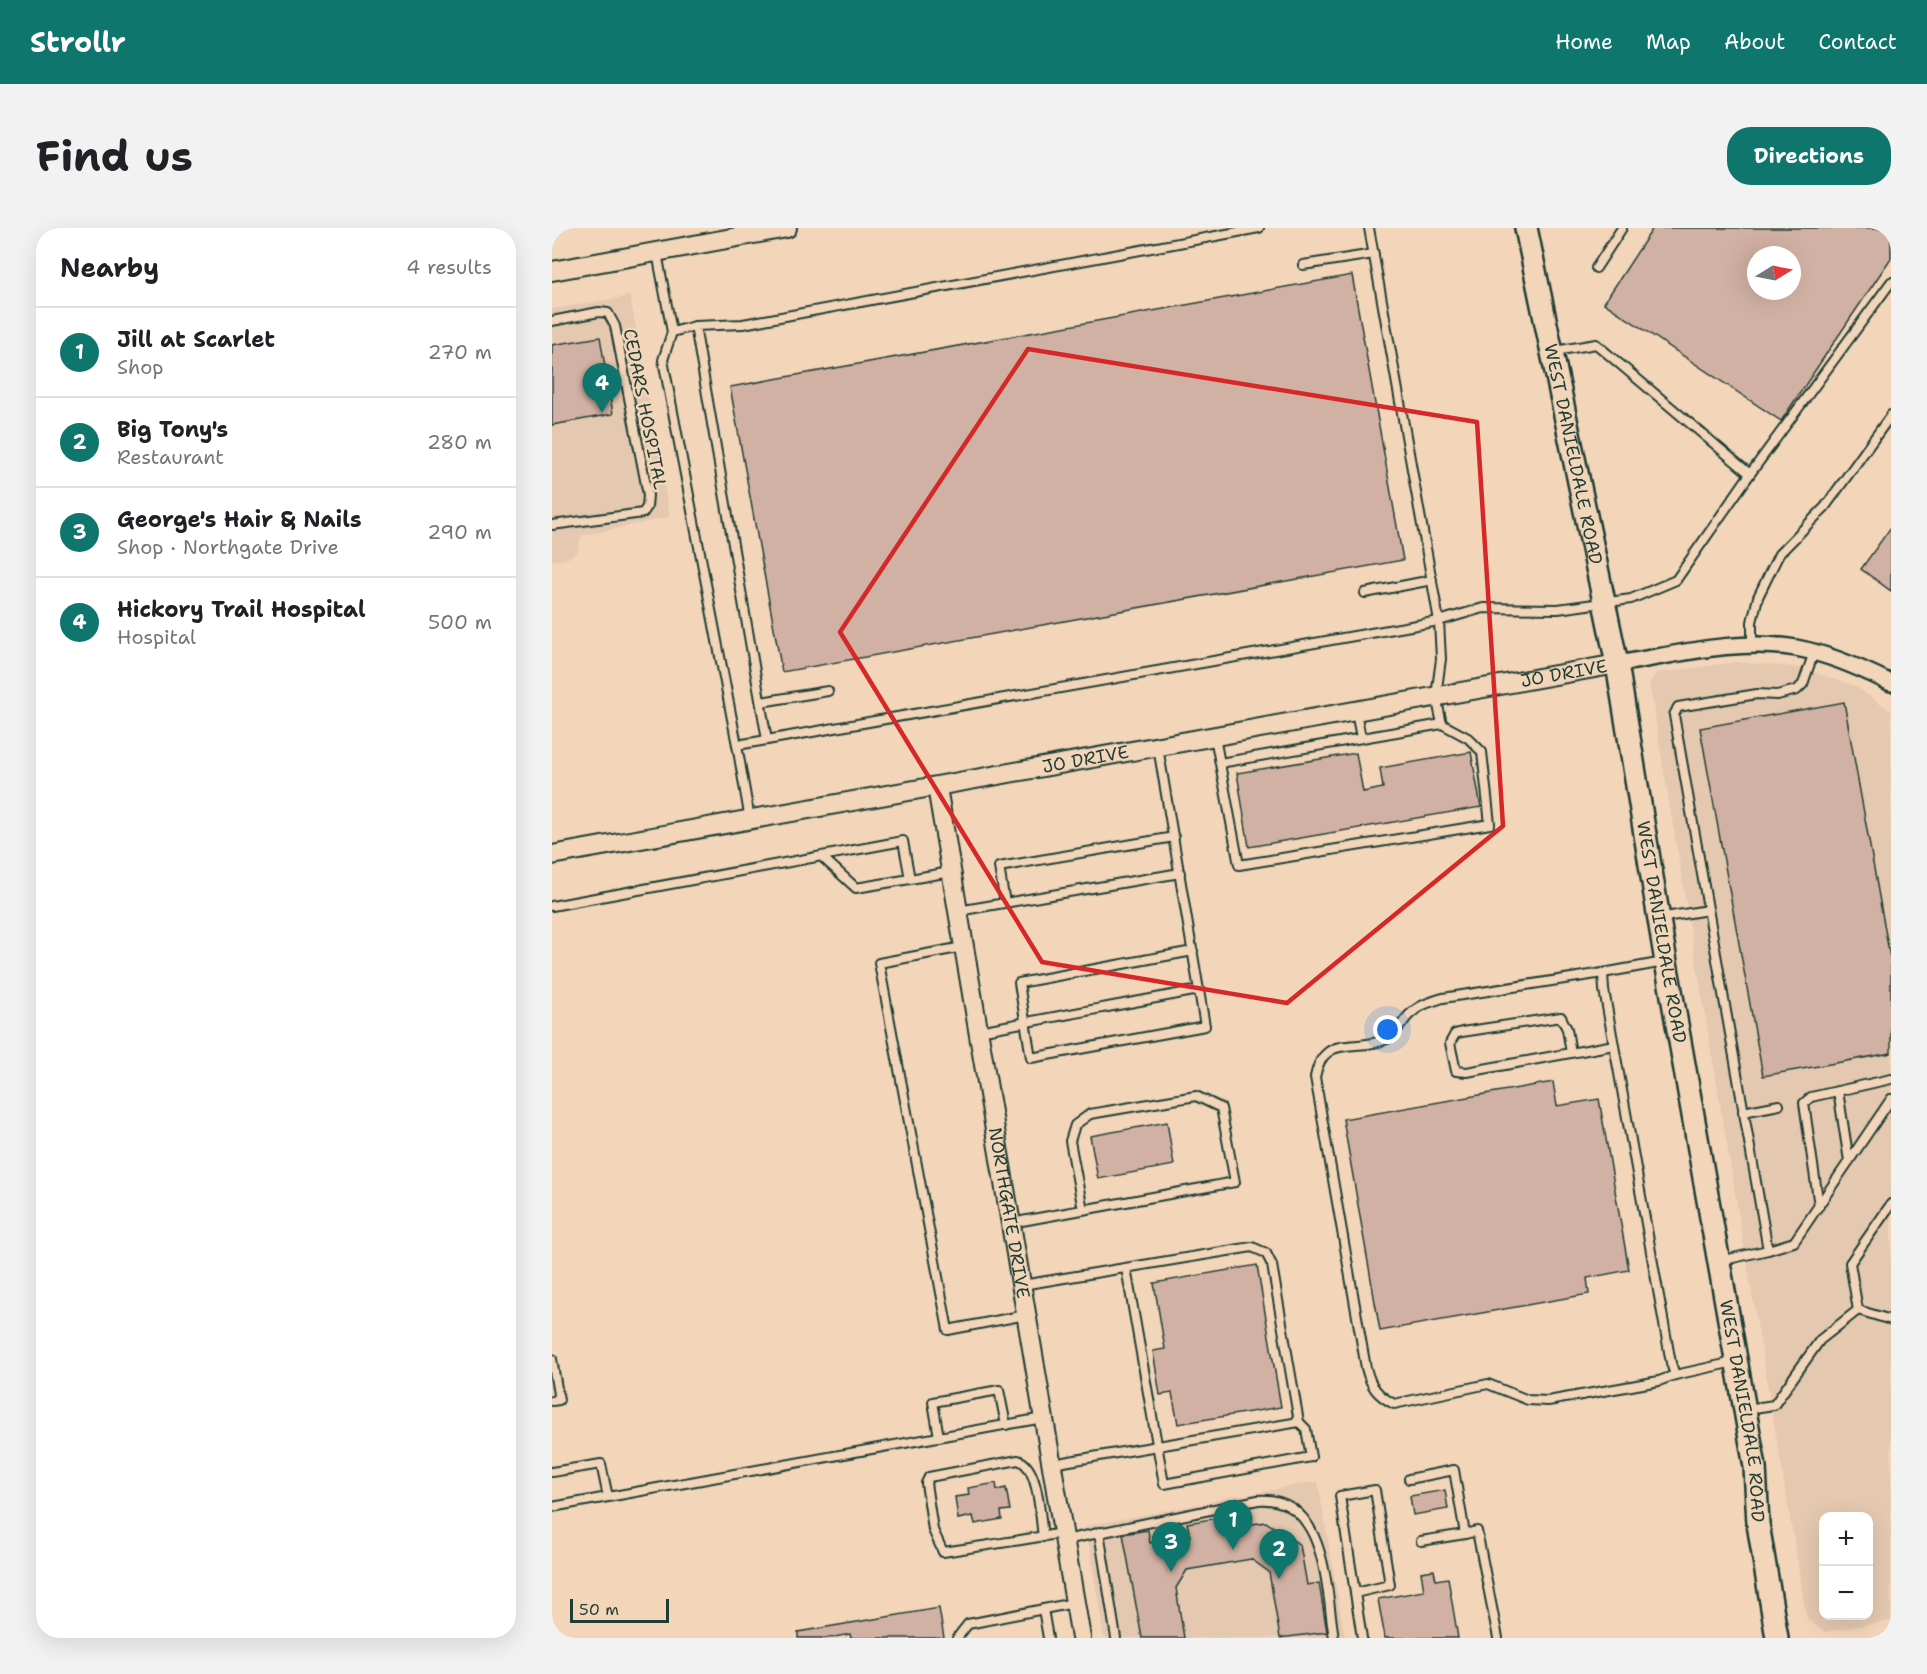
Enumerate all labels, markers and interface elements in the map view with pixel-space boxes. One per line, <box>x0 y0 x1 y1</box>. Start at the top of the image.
text: Strollr <box>30 23 126 61</box>
text: Home <box>1555 28 1613 56</box>
text: Map <box>1646 28 1691 56</box>
text: About <box>1724 28 1785 56</box>
text: Contact <box>1818 28 1897 56</box>
button: Directions <box>1727 127 1891 185</box>
text: Find us <box>36 128 193 184</box>
north arrow <box>1747 246 1801 300</box>
text: Nearby <box>60 250 159 285</box>
text: 4 results <box>406 254 492 280</box>
text: Jill at Scarlet <box>117 325 275 354</box>
street label: CEDARS HOSPITAL <box>618 326 672 492</box>
text: 1 <box>75 339 84 365</box>
text: 270 m <box>428 339 492 365</box>
street label: WEST DANIELDALE ROAD <box>1538 342 1608 567</box>
text: Shop <box>117 354 164 380</box>
pin: 4 <box>583 364 622 413</box>
text: Big Tony's <box>117 415 228 444</box>
text: 2 <box>73 429 87 455</box>
text: 280 m <box>427 429 492 455</box>
text: Restaurant <box>117 444 224 470</box>
text: George's Hair & Nails <box>117 505 362 534</box>
text: 3 <box>73 519 87 545</box>
text: 290 m <box>427 519 492 545</box>
text: Shop · Northgate Drive <box>117 534 339 560</box>
text: Hickory Trail Hospital <box>117 595 366 624</box>
text: 4 <box>73 609 87 635</box>
text: 500 m <box>428 609 492 635</box>
text: Hospital <box>117 624 196 650</box>
street label: JO DRIVE <box>1519 654 1609 693</box>
street label: JO DRIVE <box>1040 740 1131 779</box>
street label: WEST DANIELDALE ROAD <box>1631 819 1692 1045</box>
your location <box>1373 1015 1402 1044</box>
street label: NORTHGATE DRIVE <box>983 1126 1035 1300</box>
street label: WEST DANIELDALE ROAD <box>1714 1298 1770 1523</box>
pin: 1 <box>1214 1500 1252 1550</box>
map controls <box>1819 1512 1873 1620</box>
button: + <box>1819 1512 1873 1566</box>
pin: 3 <box>1152 1522 1190 1572</box>
pin: 2 <box>1260 1530 1298 1579</box>
button: − <box>1819 1566 1873 1620</box>
scale bar <box>570 1596 669 1624</box>
text: 50 m <box>579 1599 619 1620</box>

